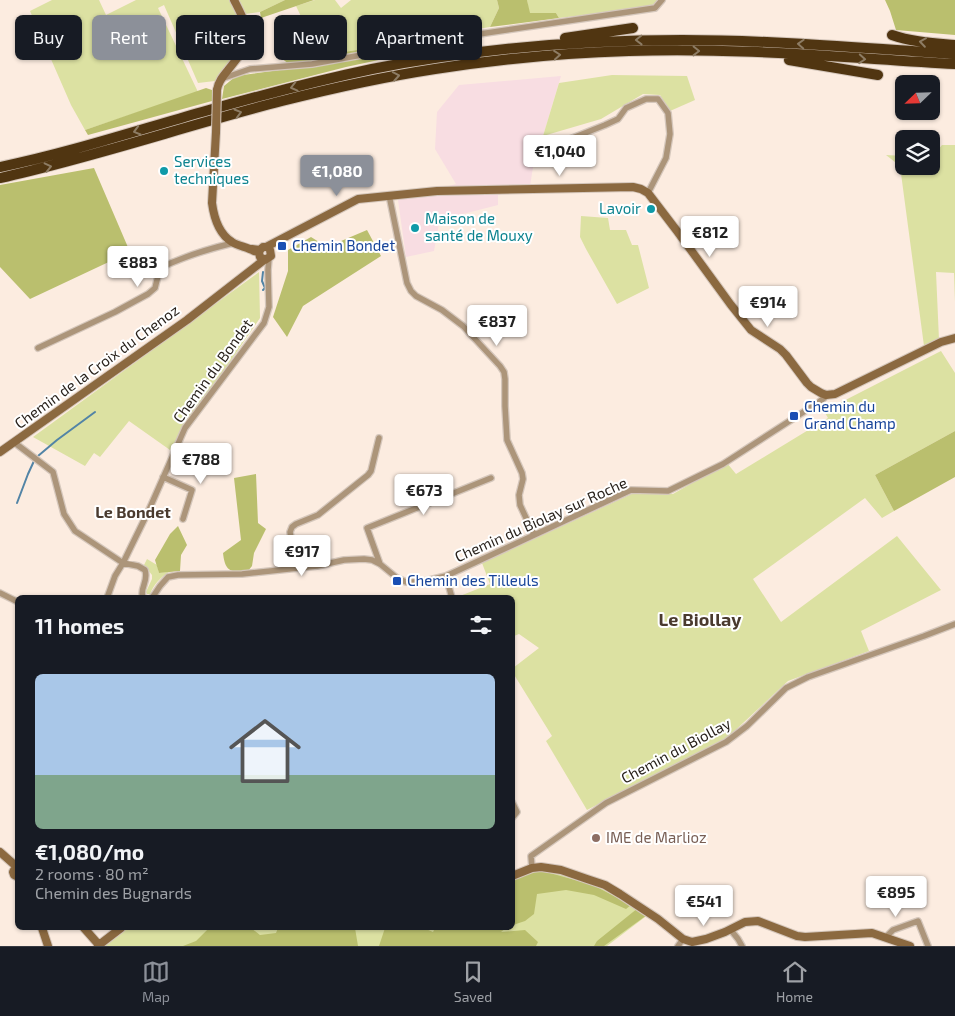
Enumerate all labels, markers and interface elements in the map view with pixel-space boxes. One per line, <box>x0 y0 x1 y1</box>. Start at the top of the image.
chip: Buy <box>15 15 82 60</box>
chip: Rent <box>92 15 166 60</box>
chip: Filters <box>176 15 264 60</box>
chip: New <box>274 15 347 60</box>
chip: Apartment <box>357 15 482 60</box>
one-way arrow <box>635 35 643 46</box>
one-way arrow <box>919 37 927 47</box>
one-way arrow <box>797 39 805 50</box>
one-way arrow <box>692 46 700 56</box>
one-way arrow <box>553 50 561 61</box>
one-way arrow <box>858 53 866 64</box>
one-way arrow <box>391 71 400 82</box>
north arrow <box>895 75 940 120</box>
map controls <box>895 75 940 175</box>
one-way arrow <box>289 81 298 92</box>
one-way arrow <box>233 109 241 119</box>
one-way arrow <box>134 125 142 135</box>
button: layers <box>895 130 940 175</box>
pin: €1,040 <box>519 134 601 177</box>
text: €1,040 <box>534 141 586 160</box>
place label: Services techniques <box>174 152 249 187</box>
pin: €1,080 <box>296 154 378 197</box>
text: €1,080 <box>311 161 363 180</box>
one-way arrow <box>43 162 52 173</box>
marker: Services techniques <box>158 165 170 177</box>
place label: Lavoir <box>599 199 641 217</box>
marker: Lavoir <box>645 203 657 215</box>
place label: Maison de santé de Mouxy <box>425 209 533 244</box>
pin: €812 <box>680 216 740 258</box>
marker: Maison de santé de Mouxy <box>409 222 421 234</box>
text: €812 <box>692 222 728 241</box>
place label: Chemin Bondet <box>292 236 395 254</box>
marker: Chemin Bondet <box>276 240 288 252</box>
pin: €883 <box>108 246 168 288</box>
text: €883 <box>118 252 158 271</box>
pin: €914 <box>738 286 798 328</box>
text: €914 <box>750 292 786 311</box>
street label: Chemin de la Croix du Chenoz <box>11 300 182 432</box>
pin: €837 <box>467 304 527 347</box>
text: €837 <box>478 311 516 330</box>
street label: Chemin du Bondet <box>169 315 256 426</box>
place label: Chemin du Grand Champ <box>804 397 896 432</box>
marker: Chemin du Grand Champ <box>788 410 800 422</box>
pin: €788 <box>171 442 231 485</box>
text: €788 <box>182 449 220 468</box>
street label: Chemin du Biolay sur Roche <box>452 473 630 565</box>
pin: €673 <box>394 474 454 516</box>
text: €673 <box>405 480 443 499</box>
district label: Le Bondet <box>95 502 171 521</box>
pin: €917 <box>272 534 332 577</box>
text: €917 <box>284 541 320 560</box>
place label: Chemin des Tilleuls <box>407 571 539 589</box>
marker: Chemin des Tilleuls <box>391 575 403 587</box>
district label: Le Biollay <box>659 608 742 630</box>
icon: filters <box>467 611 495 639</box>
text: 11 homes <box>35 613 124 638</box>
icon: home <box>220 706 310 796</box>
street label: Chemin du Biollay <box>618 714 733 787</box>
place label: IME de Marlioz <box>606 828 707 846</box>
marker: IME de Marlioz <box>590 832 602 844</box>
text: €1,080/mo <box>35 839 144 864</box>
text: 2 rooms · 80 m² <box>35 864 149 883</box>
pin: €895 <box>866 876 926 918</box>
text: €895 <box>877 882 915 901</box>
text: Chemin des Bugnards <box>35 883 192 902</box>
pin: €541 <box>674 884 734 927</box>
text: €541 <box>686 891 722 910</box>
tab: Map <box>142 958 170 1005</box>
tab: Saved <box>454 958 492 1005</box>
tab: Home <box>776 958 813 1005</box>

